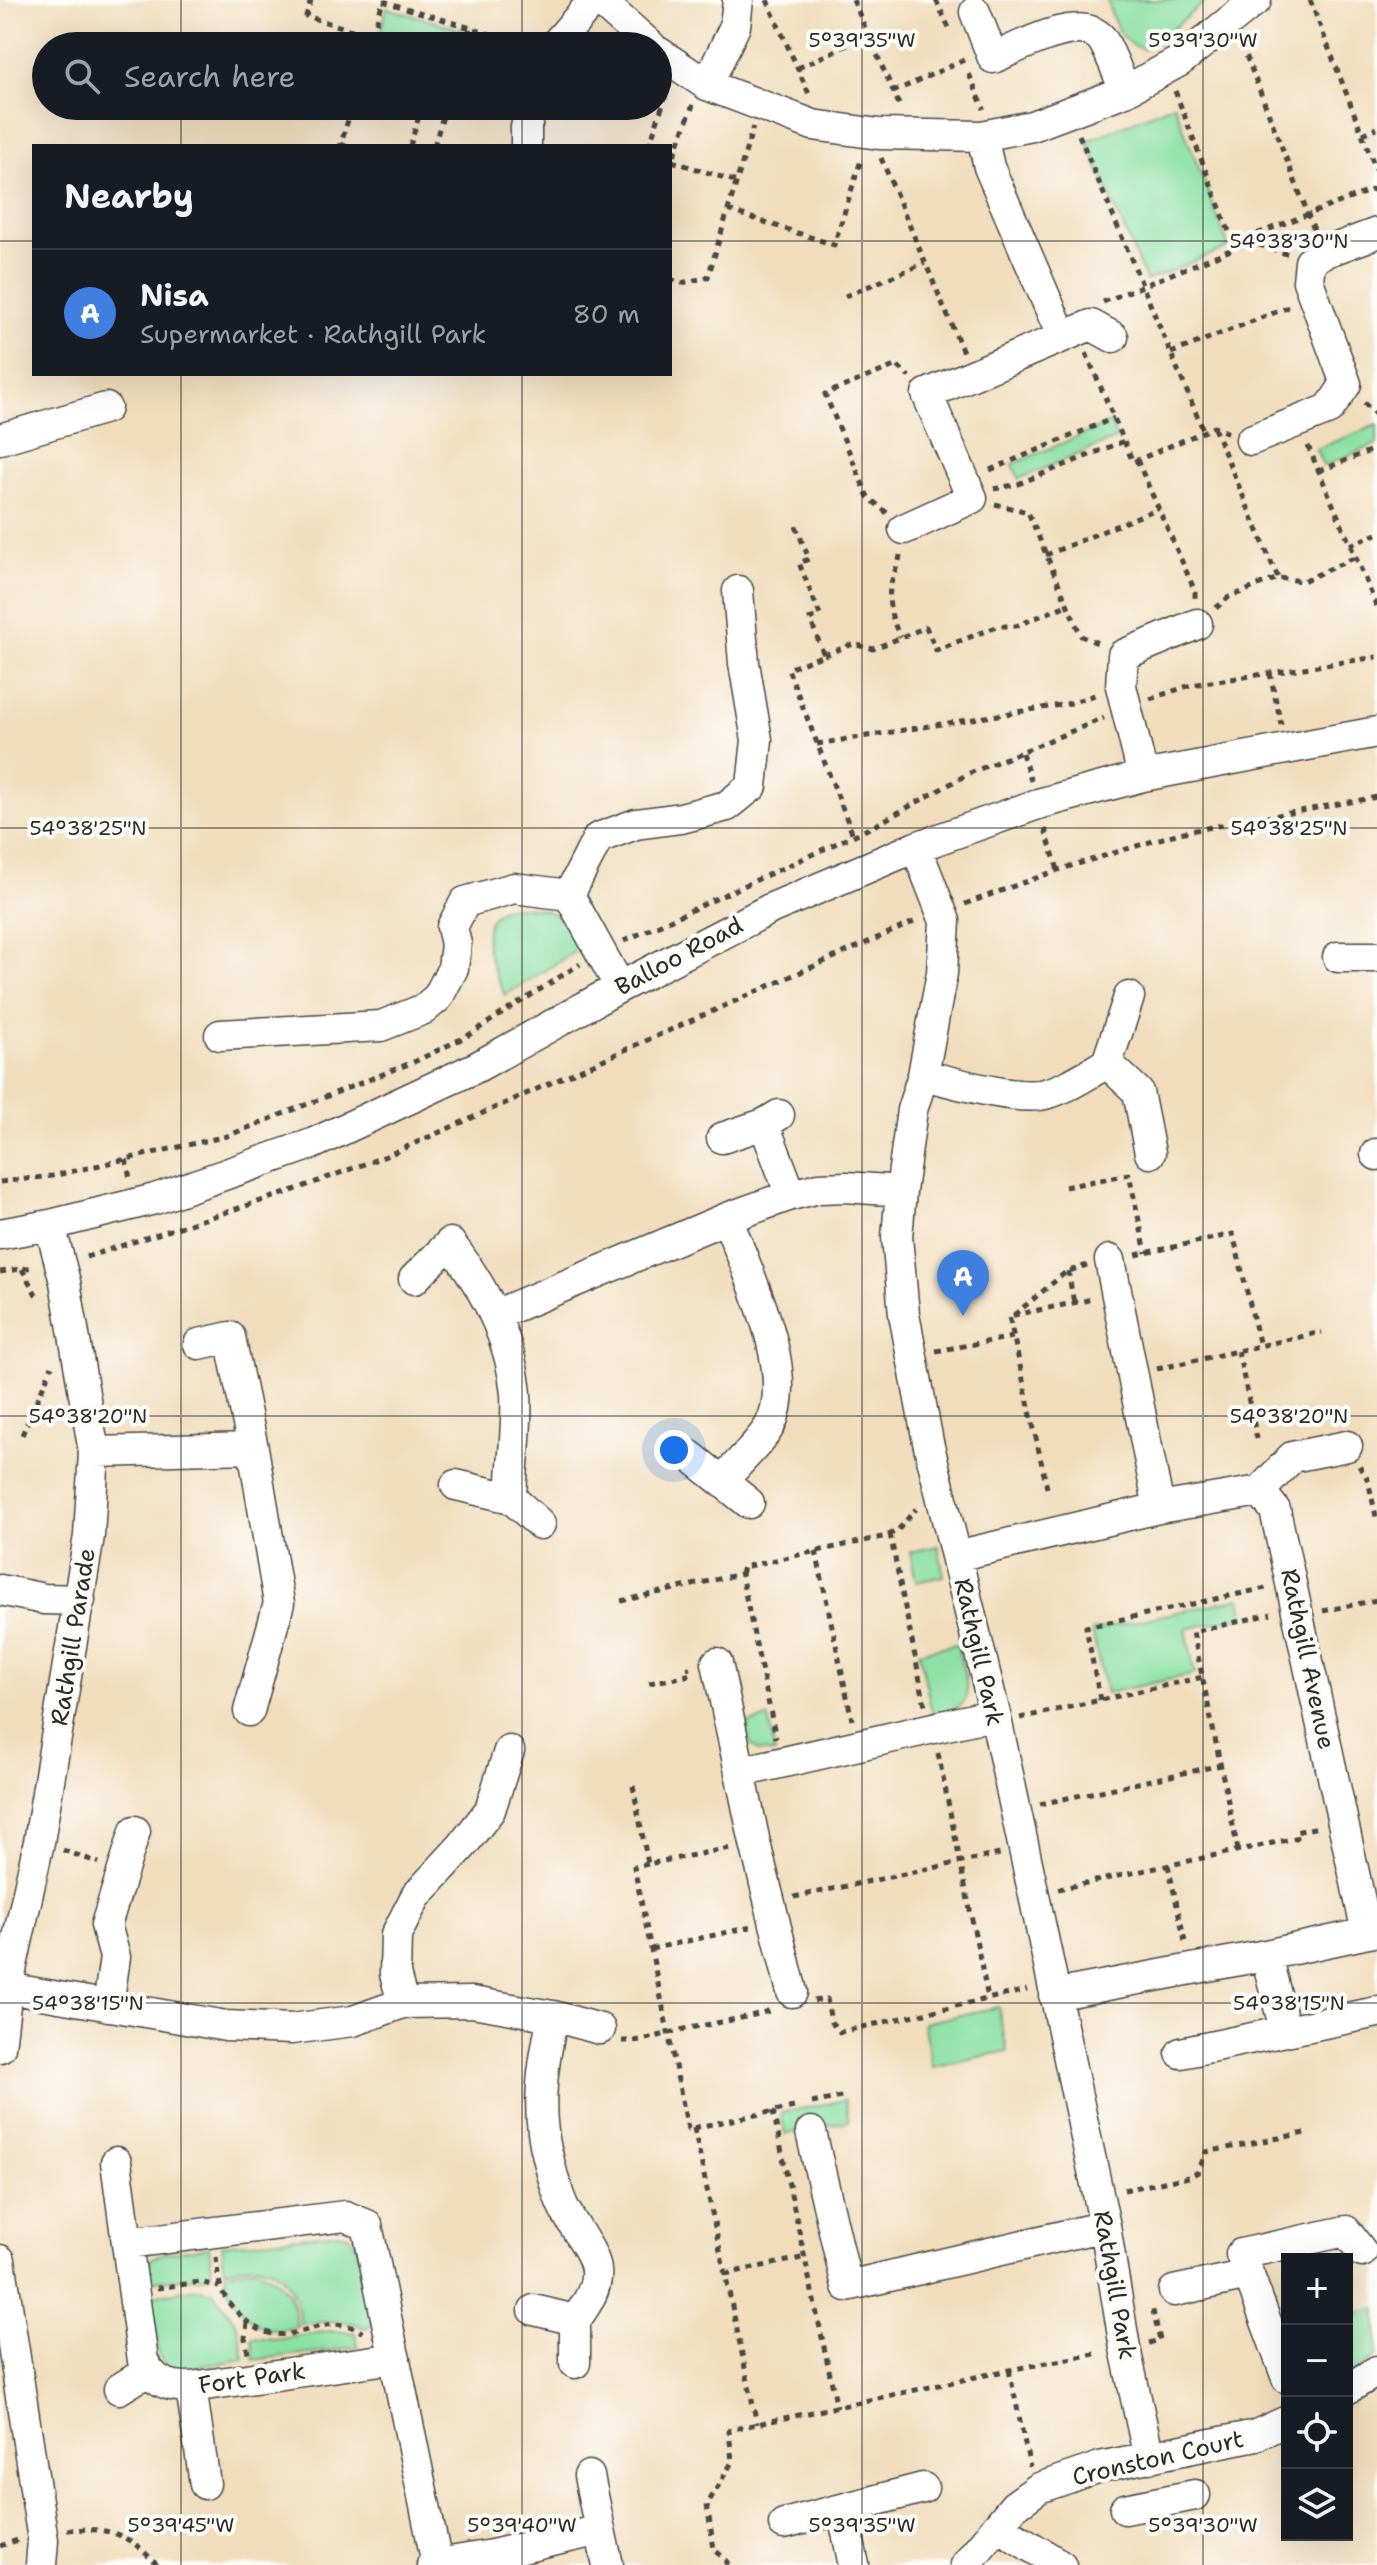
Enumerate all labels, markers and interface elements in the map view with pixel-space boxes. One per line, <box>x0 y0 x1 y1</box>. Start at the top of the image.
text: 5°39'35"W <box>808 27 916 53</box>
text: 5°39'30"W <box>1148 27 1258 53</box>
search box <box>32 32 672 120</box>
icon: search <box>60 54 104 98</box>
text: Search here <box>124 56 295 97</box>
text: Nearby <box>64 173 194 219</box>
text: 54°38'30"N <box>1230 228 1348 254</box>
text: Nisa <box>140 275 209 316</box>
text: A <box>80 296 100 331</box>
text: 80 m <box>573 296 640 331</box>
text: Supermarket · Rathgill Park <box>140 316 486 351</box>
text: 54°38'25"N <box>30 815 146 841</box>
text: 54°38'25"N <box>1231 815 1347 841</box>
street label: Balloo Road <box>610 909 748 1003</box>
pin: A <box>937 1250 989 1316</box>
text: 54°38'20"N <box>29 1403 147 1429</box>
text: 54°38'20"N <box>1230 1403 1348 1429</box>
your location <box>654 1430 694 1470</box>
street label: Rathgill Parade <box>43 1546 103 1728</box>
street label: Rathgill Avenue <box>1273 1566 1343 1752</box>
street label: Rathgill Park <box>946 1575 1012 1729</box>
text: 54°38'15"N <box>32 1990 144 2016</box>
text: 54°38'15"N <box>1233 1990 1345 2016</box>
street label: Rathgill Park <box>1086 2208 1144 2362</box>
map controls <box>1281 2253 1353 2541</box>
button: + <box>1281 2253 1353 2325</box>
button: − <box>1281 2325 1353 2397</box>
street label: Fort Park <box>197 2355 307 2401</box>
button: locate <box>1281 2397 1353 2469</box>
street label: Cronston Court <box>1069 2423 1247 2493</box>
button: layers <box>1281 2469 1353 2541</box>
text: 5°39'45"W <box>128 2512 234 2538</box>
text: 5°39'40"W <box>467 2512 577 2538</box>
text: 5°39'35"W <box>808 2512 916 2538</box>
text: 5°39'30"W <box>1148 2512 1258 2538</box>

